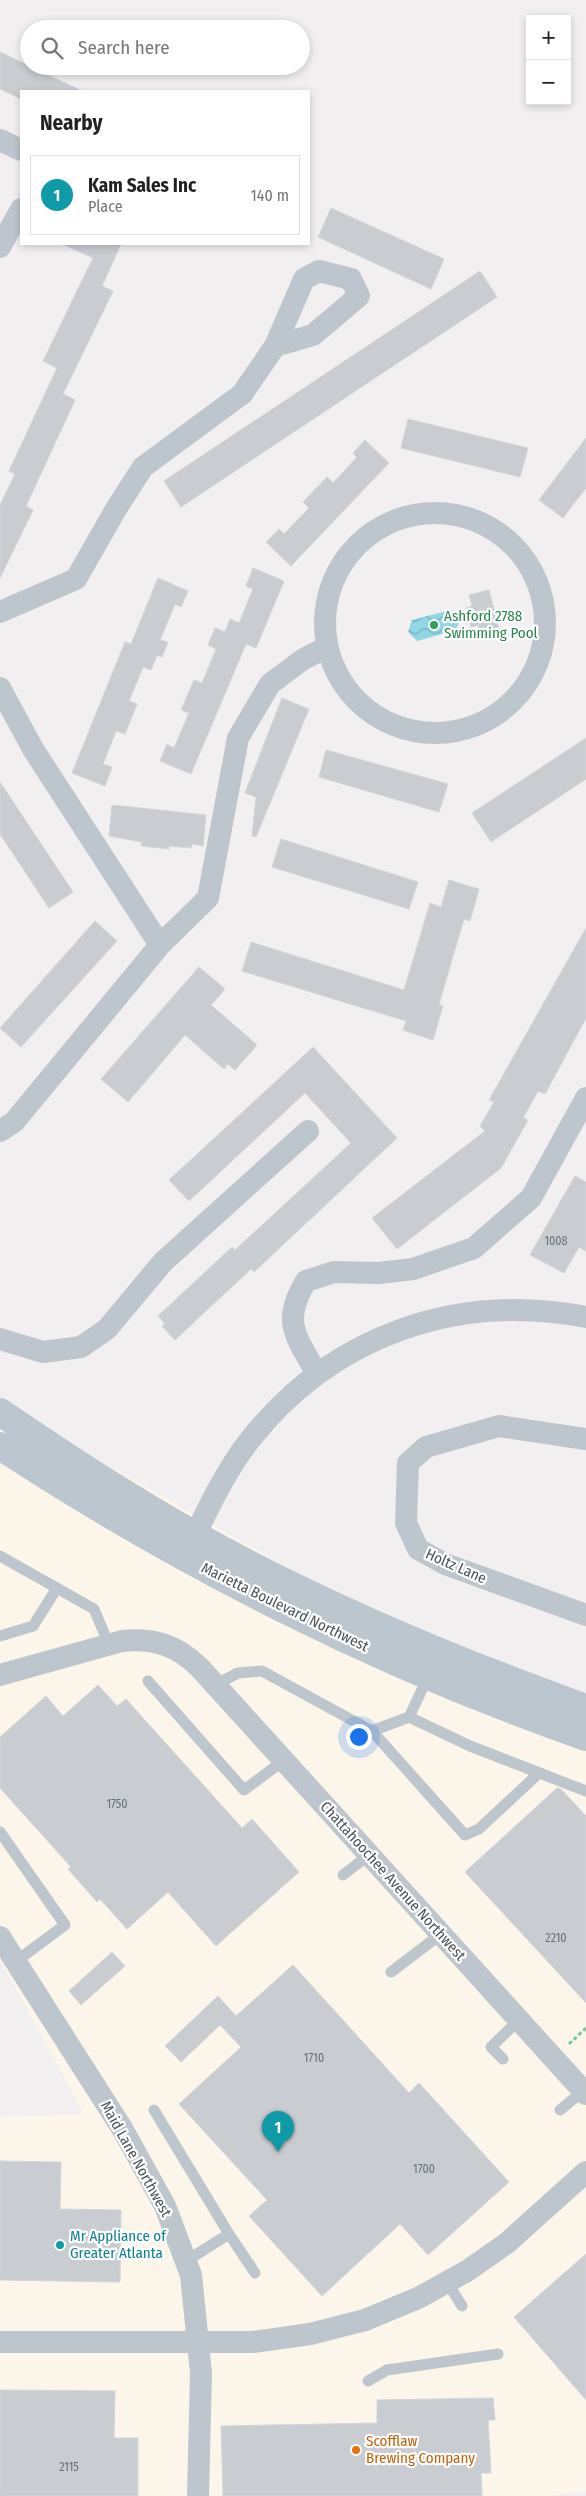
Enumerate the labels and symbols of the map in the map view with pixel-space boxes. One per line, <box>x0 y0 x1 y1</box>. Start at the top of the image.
place label: Ashford 2788 Swimming Pool <box>444 607 538 642</box>
marker: Ashford 2788 Swimming Pool <box>428 619 440 631</box>
house number: 1008 <box>544 1234 568 1248</box>
street label: Holtz Lane <box>423 1545 489 1587</box>
street label: Marietta Boulevard Northwest <box>198 1559 372 1655</box>
your location <box>346 1724 372 1750</box>
house number: 1750 <box>106 1797 128 1811</box>
street label: Chattahoochee Avenue Northwest <box>317 1798 469 1964</box>
house number: 2210 <box>545 1931 567 1945</box>
house number: 1710 <box>304 2051 324 2065</box>
street label: Maid Lane Northwest <box>97 2098 175 2220</box>
pin: 1 <box>262 2111 294 2152</box>
house number: 1700 <box>413 2162 435 2176</box>
place label: Mr Appliance of Greater Atlanta <box>70 2227 167 2262</box>
marker: Mr Appliance of Greater Atlanta <box>54 2239 66 2251</box>
place label: Scofflaw Brewing Company <box>366 2432 475 2467</box>
marker: Scofflaw Brewing Company <box>350 2444 362 2456</box>
house number: 2115 <box>59 2460 79 2474</box>

